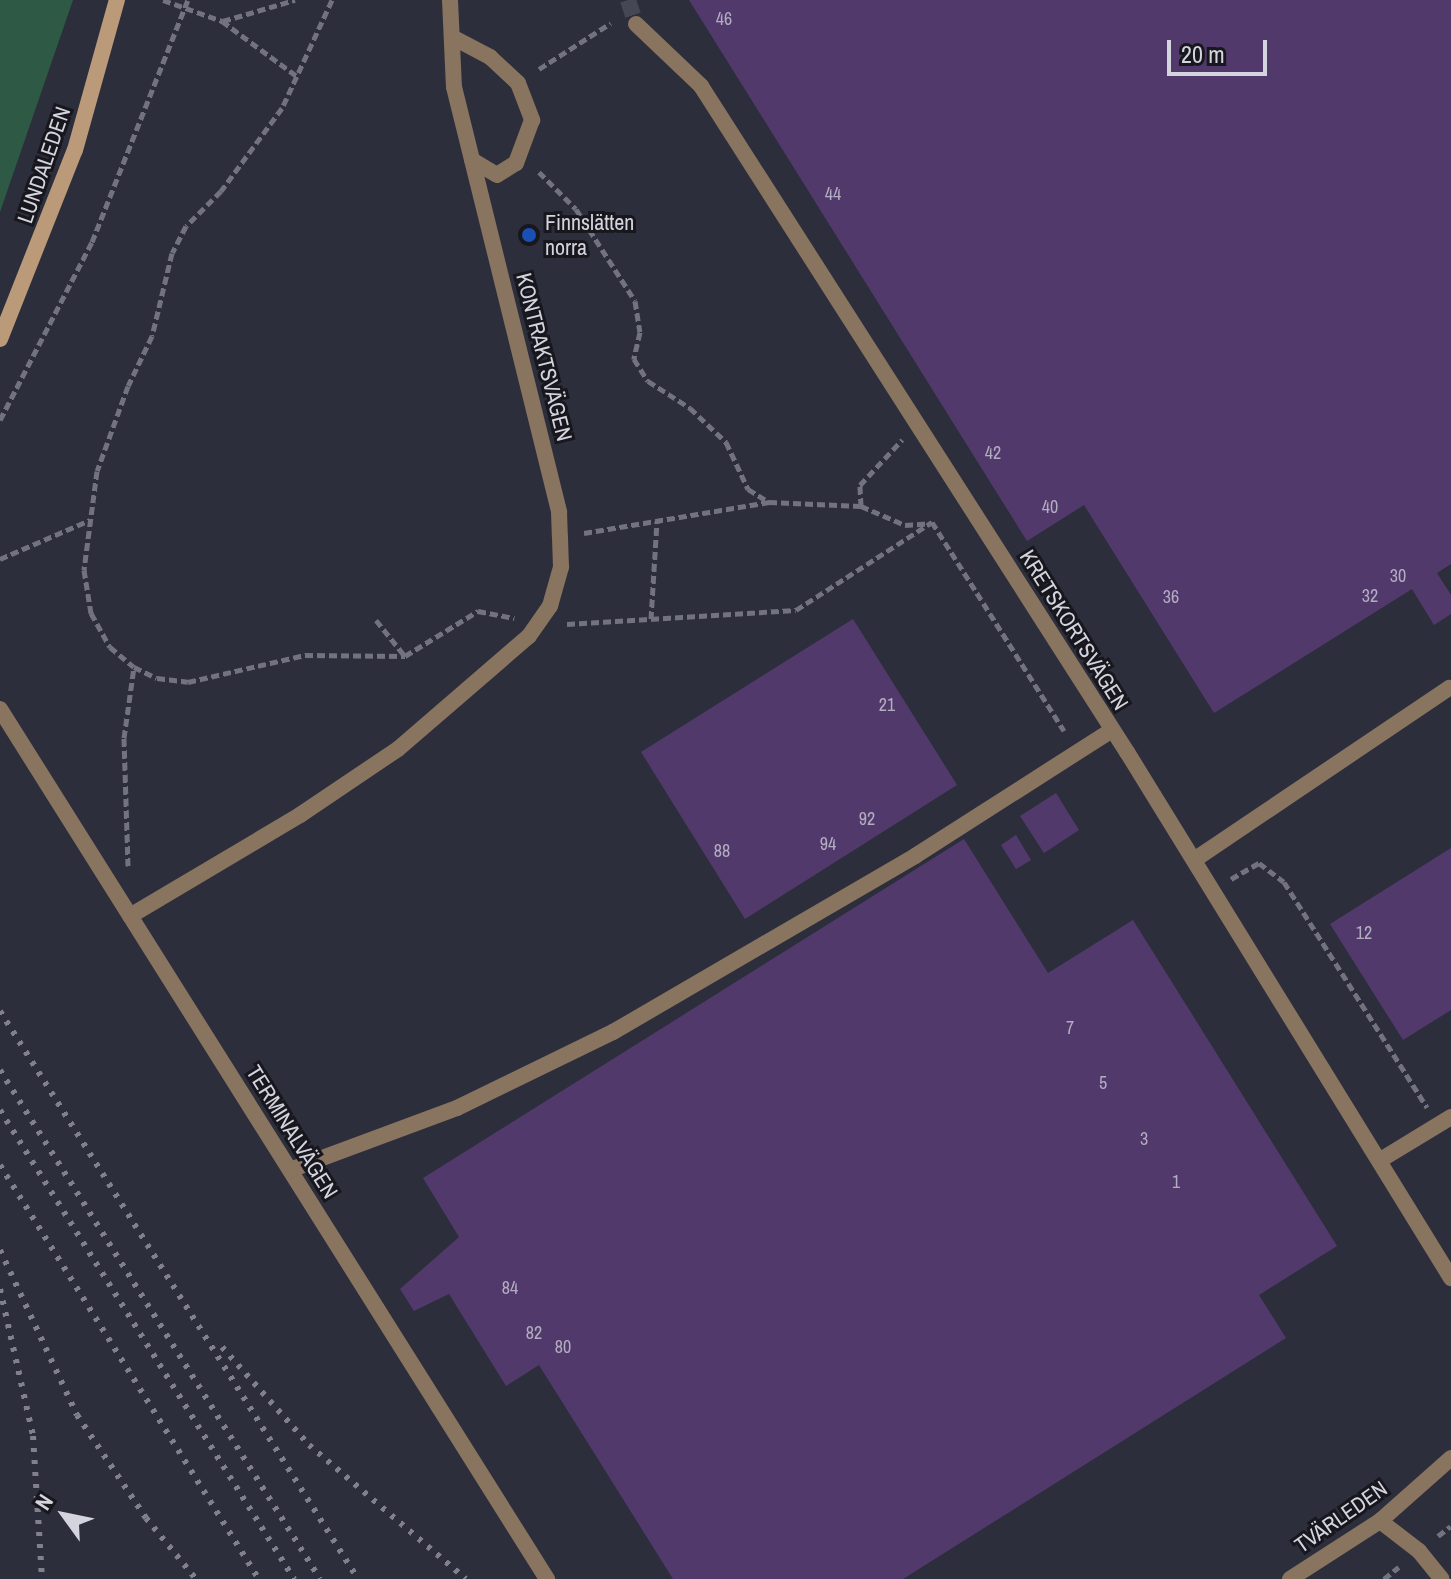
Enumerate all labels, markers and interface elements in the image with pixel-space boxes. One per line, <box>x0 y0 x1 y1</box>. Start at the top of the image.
house number: 46 <box>716 8 732 30</box>
scale bar <box>1171 24 1271 74</box>
text: 20 m <box>1181 38 1225 70</box>
street label: LUNDALEDEN <box>12 103 76 227</box>
house number: 44 <box>825 183 841 205</box>
place label: Finnslätten norra <box>545 209 634 260</box>
marker: Finnslätten norra <box>520 226 538 244</box>
street label: KONTRAKTSVÄGEN <box>510 270 578 444</box>
house number: 42 <box>985 442 1001 464</box>
house number: 40 <box>1042 496 1058 518</box>
street label: KRETSKORTSVÄGEN <box>1014 545 1134 715</box>
house number: 30 <box>1390 565 1406 587</box>
house number: 32 <box>1362 585 1378 607</box>
house number: 36 <box>1163 586 1179 608</box>
house number: 21 <box>879 694 895 716</box>
house number: 92 <box>859 808 875 830</box>
house number: 94 <box>820 833 836 855</box>
house number: 88 <box>714 840 730 862</box>
house number: 12 <box>1356 922 1372 944</box>
house number: 7 <box>1066 1017 1074 1039</box>
street label: TERMINALVÄGEN <box>241 1061 343 1203</box>
house number: 5 <box>1099 1072 1107 1094</box>
house number: 3 <box>1140 1128 1148 1150</box>
house number: 1 <box>1172 1171 1180 1193</box>
house number: 84 <box>502 1277 518 1299</box>
house number: 82 <box>526 1322 542 1344</box>
house number: 80 <box>555 1336 571 1358</box>
north arrow <box>24 1475 104 1555</box>
street label: TVÄRLEDEN <box>1290 1476 1392 1558</box>
text: N <box>28 1488 60 1516</box>

